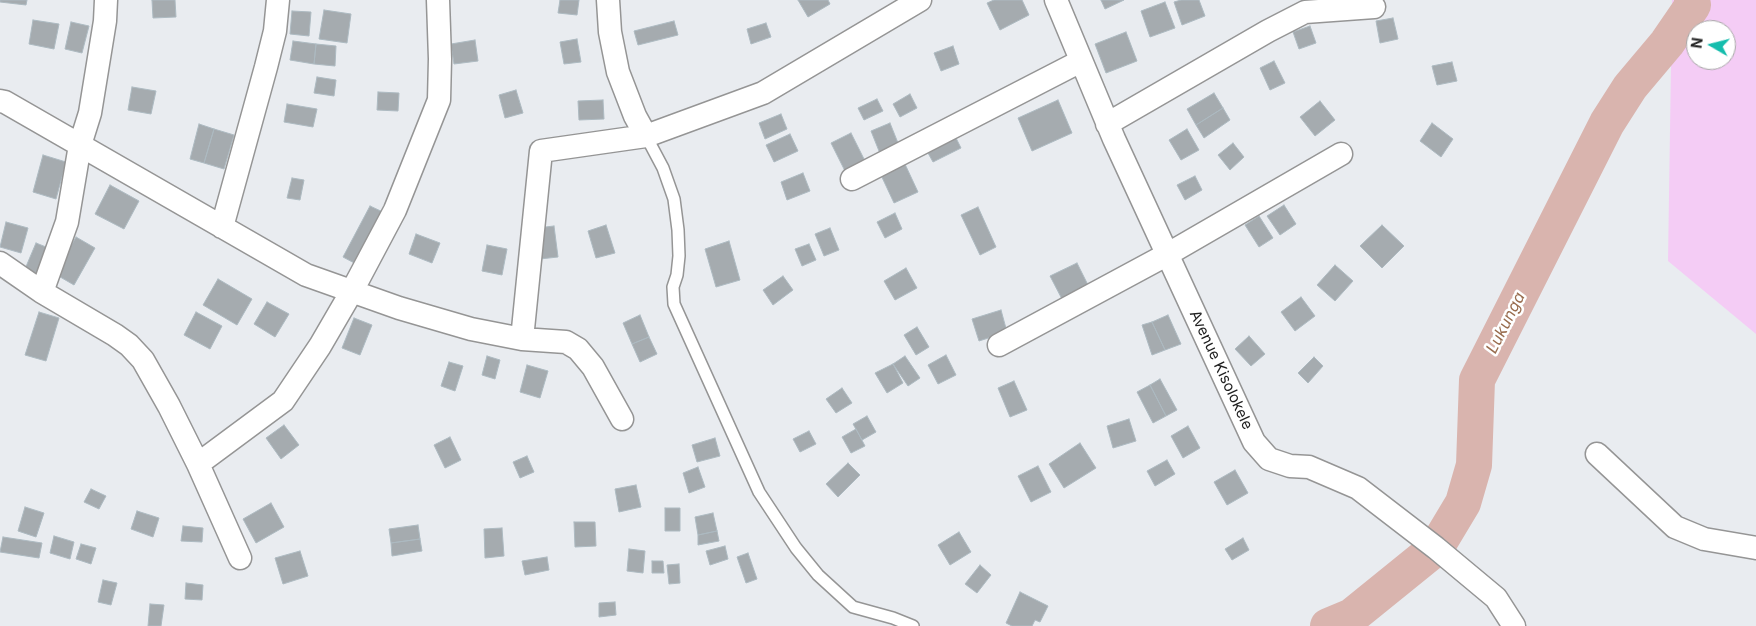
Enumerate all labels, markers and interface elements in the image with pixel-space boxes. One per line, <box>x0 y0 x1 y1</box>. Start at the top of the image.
north arrow <box>1686 20 1736 70</box>
text: N <box>1687 37 1706 49</box>
water label: Lukunga <box>1482 289 1530 357</box>
street label: Avenue Kisolokele <box>1185 308 1257 432</box>

